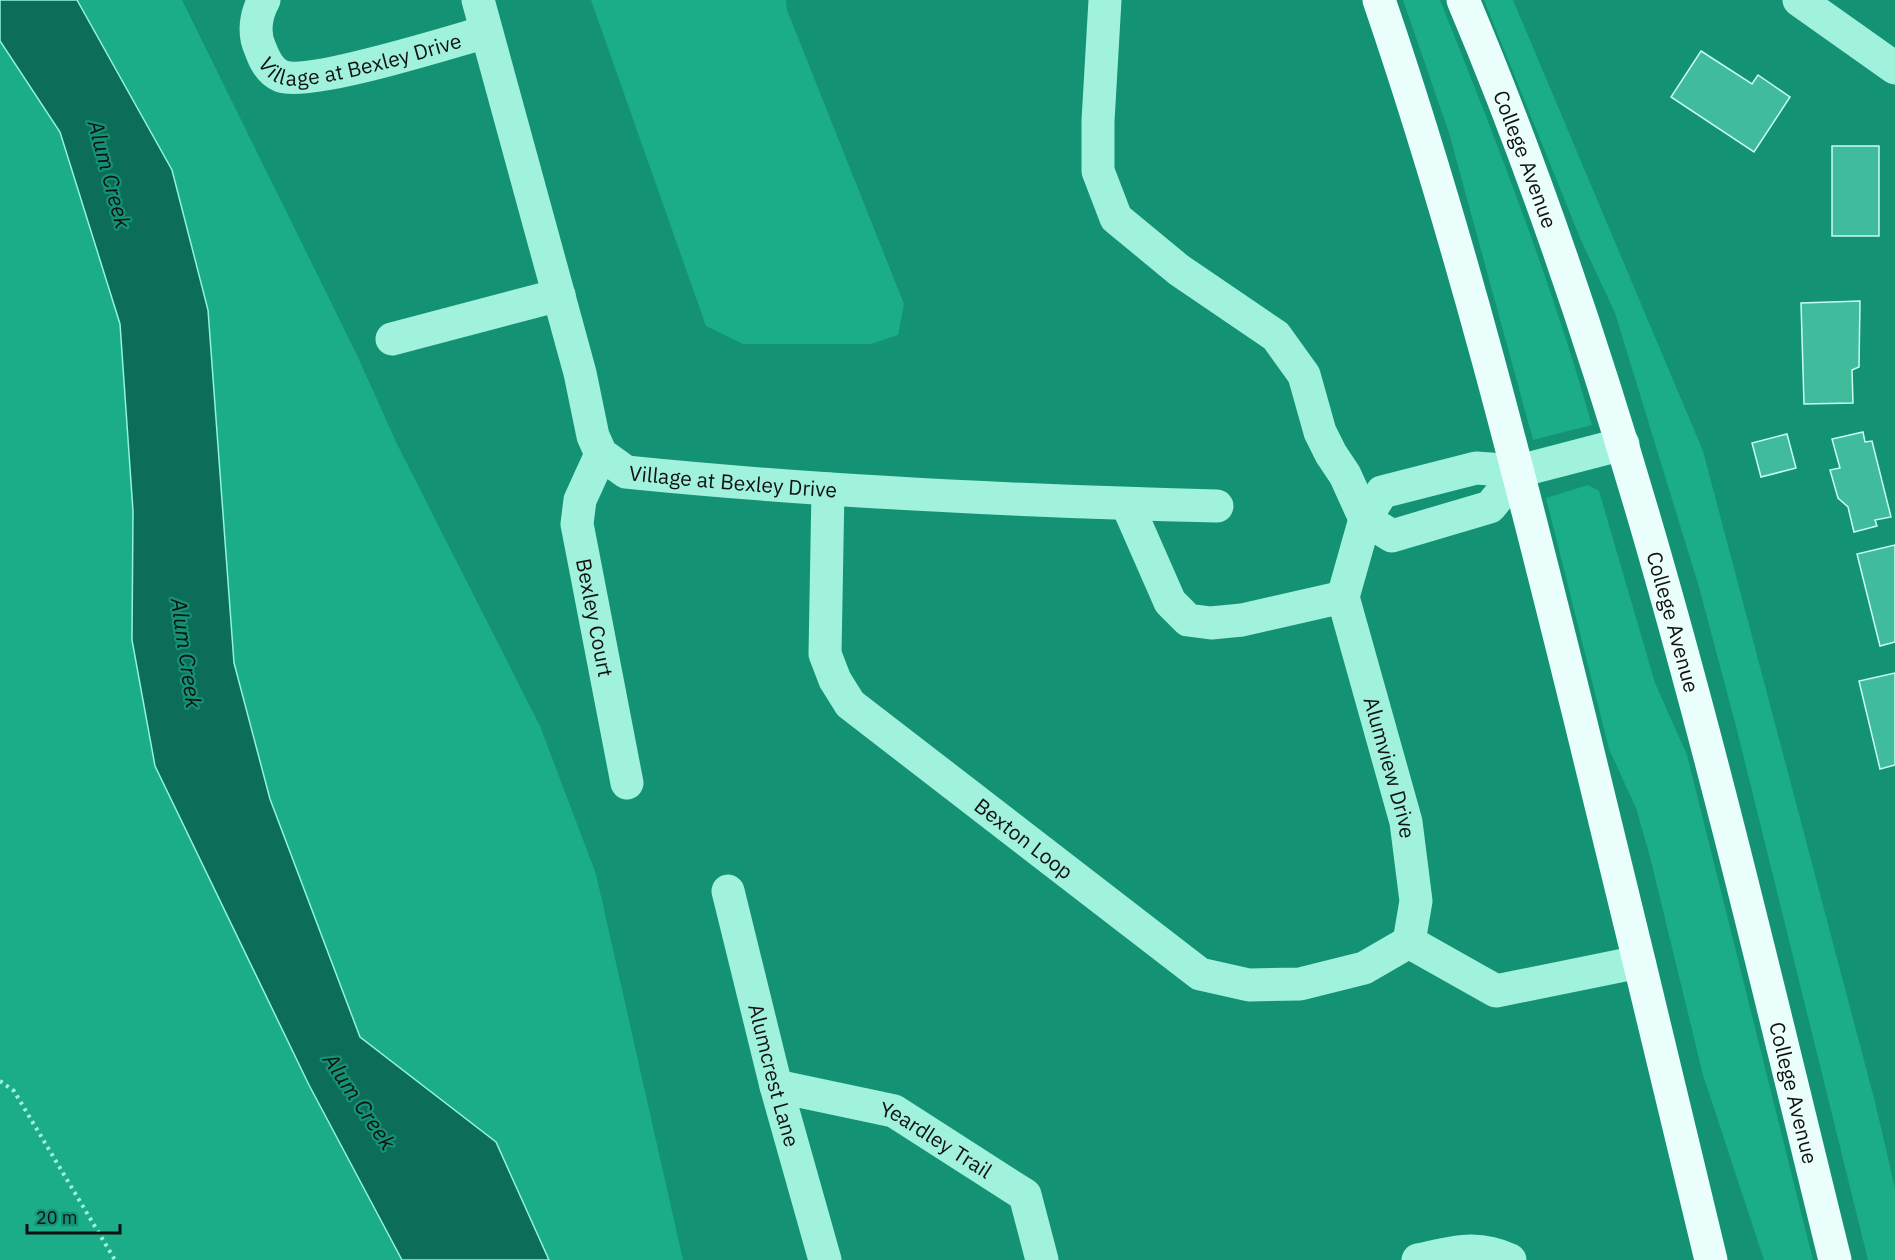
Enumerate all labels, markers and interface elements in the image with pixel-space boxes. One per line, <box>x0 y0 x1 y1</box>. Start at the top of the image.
street label: Village at Bexley Drive <box>252 26 465 92</box>
street label: College Avenue <box>1487 86 1564 232</box>
water label: Alum Creek <box>81 116 138 232</box>
street label: Village at Bexley Drive <box>628 458 838 504</box>
street label: College Avenue <box>1641 548 1706 696</box>
street label: Bexley Court <box>570 556 620 679</box>
water label: Alum Creek <box>165 595 209 710</box>
street label: Alumview Drive <box>1358 693 1422 840</box>
street label: Bexton Loop <box>969 791 1079 885</box>
street label: Alumcrest Lane <box>742 1001 806 1150</box>
street label: College Avenue <box>1763 1019 1825 1167</box>
water label: Alum Creek <box>316 1046 403 1156</box>
street label: Yeardley Trail <box>878 1095 998 1185</box>
scale bar <box>27 1197 120 1235</box>
text: 20 m <box>36 1206 78 1229</box>

